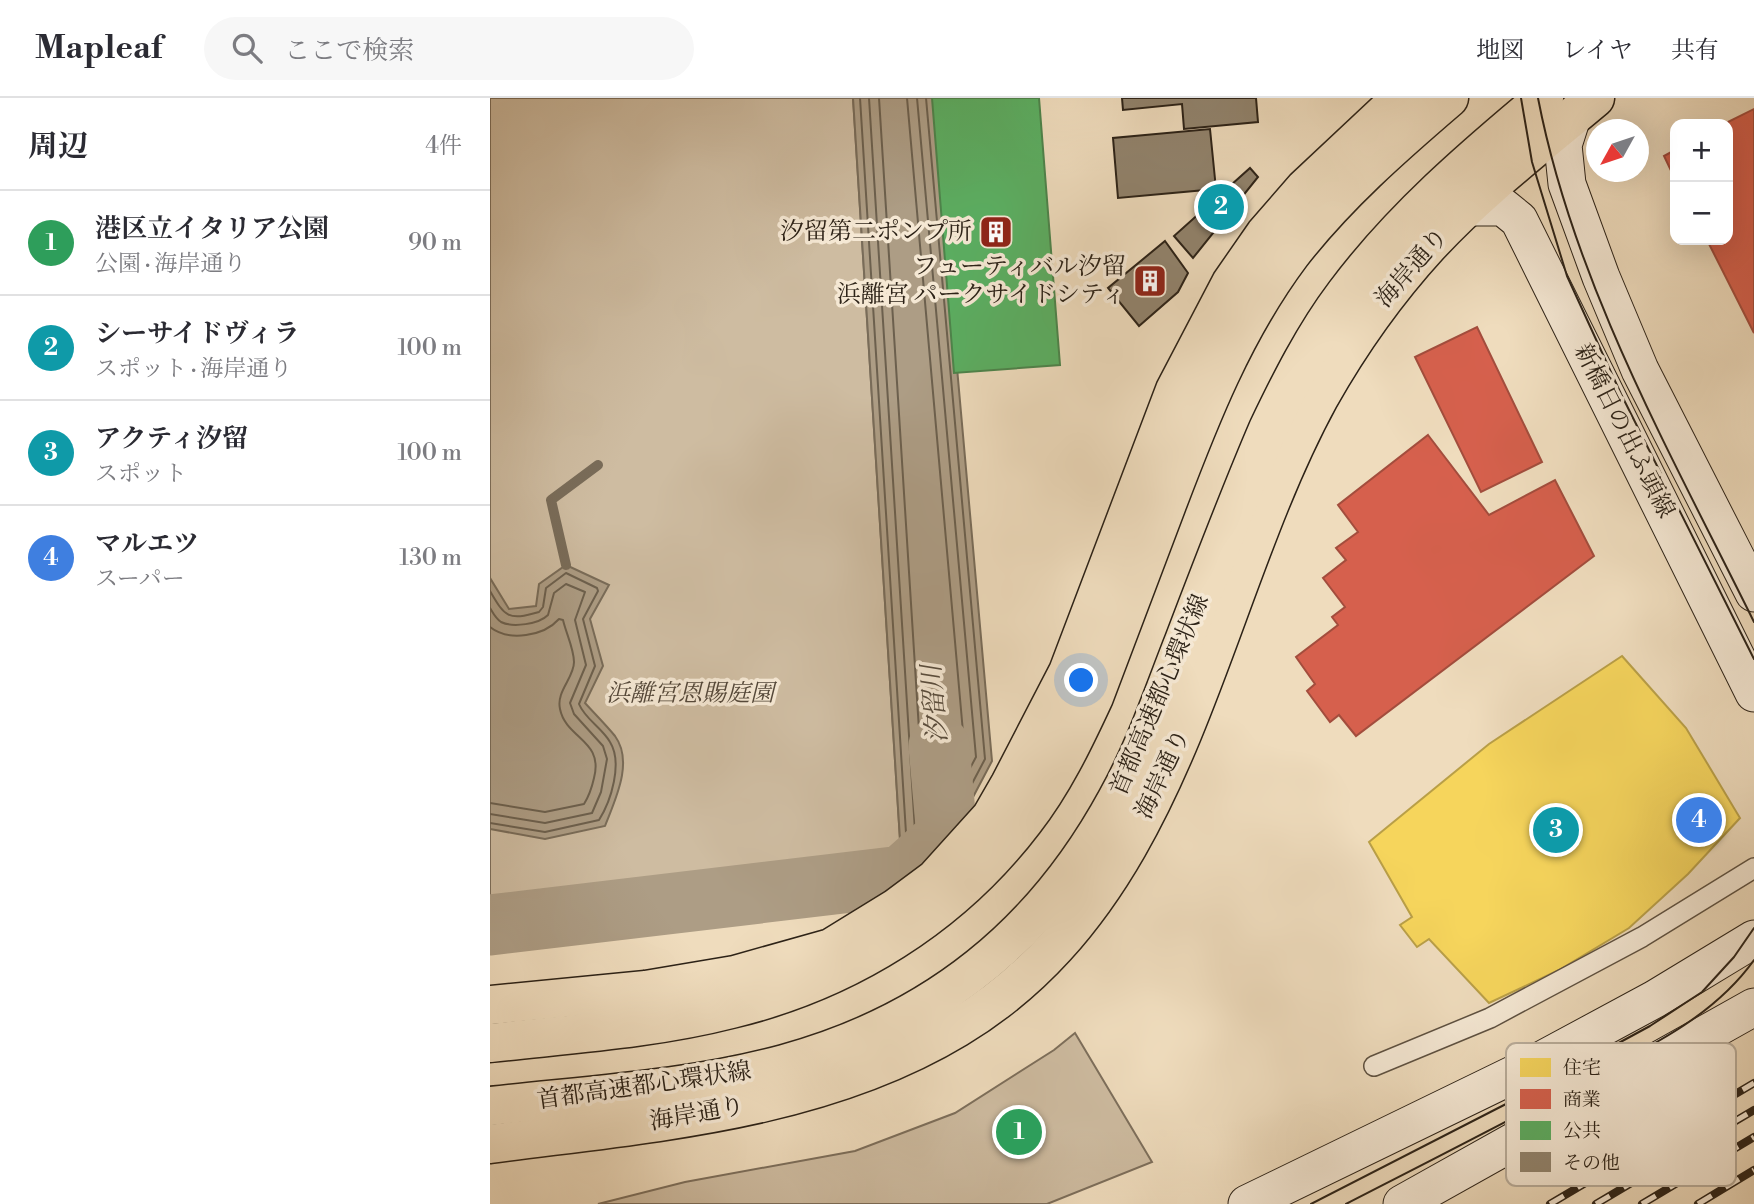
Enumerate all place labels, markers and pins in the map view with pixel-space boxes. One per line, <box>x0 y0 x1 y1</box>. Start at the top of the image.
pin: 2 <box>1198 181 1244 233</box>
building icon: 汐留第二ポンプ所 <box>977 213 1015 251</box>
place label: 汐留第二ポンプ所 <box>780 217 972 247</box>
place label: フューティバル汐留 浜離宮 パークサイドシティ <box>837 252 1126 310</box>
building icon: フューティバル汐留 浜離宮 パークサイドシティ <box>1131 262 1169 300</box>
pin: 4 <box>1676 794 1722 846</box>
pin: 3 <box>1533 804 1579 856</box>
pin: 1 <box>996 1106 1042 1158</box>

